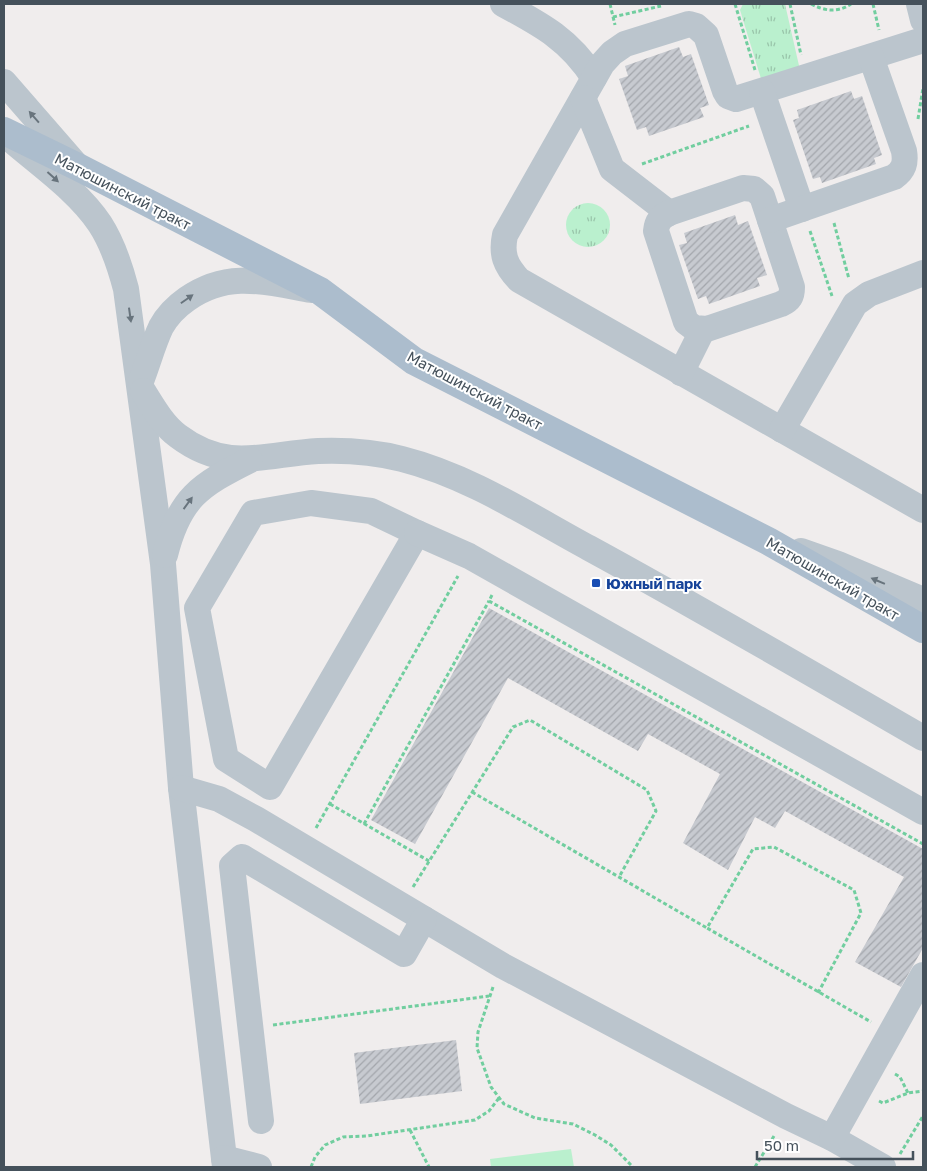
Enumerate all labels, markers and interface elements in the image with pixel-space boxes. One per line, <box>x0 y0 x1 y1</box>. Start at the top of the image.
one-way arrow <box>28 111 40 123</box>
street label: Матюшинский тракт <box>52 149 195 233</box>
one-way arrow <box>47 171 59 183</box>
one-way arrow <box>180 294 193 304</box>
one-way arrow <box>126 307 134 323</box>
street label: Матюшинский тракт <box>404 347 546 434</box>
one-way arrow <box>183 496 193 510</box>
street label: Матюшинский тракт <box>763 533 903 624</box>
place label: Южный парк <box>606 574 702 592</box>
marker: Южный парк <box>590 577 602 589</box>
one-way arrow <box>870 577 885 585</box>
scale bar <box>757 1128 913 1160</box>
text: 50 m <box>764 1136 799 1154</box>

